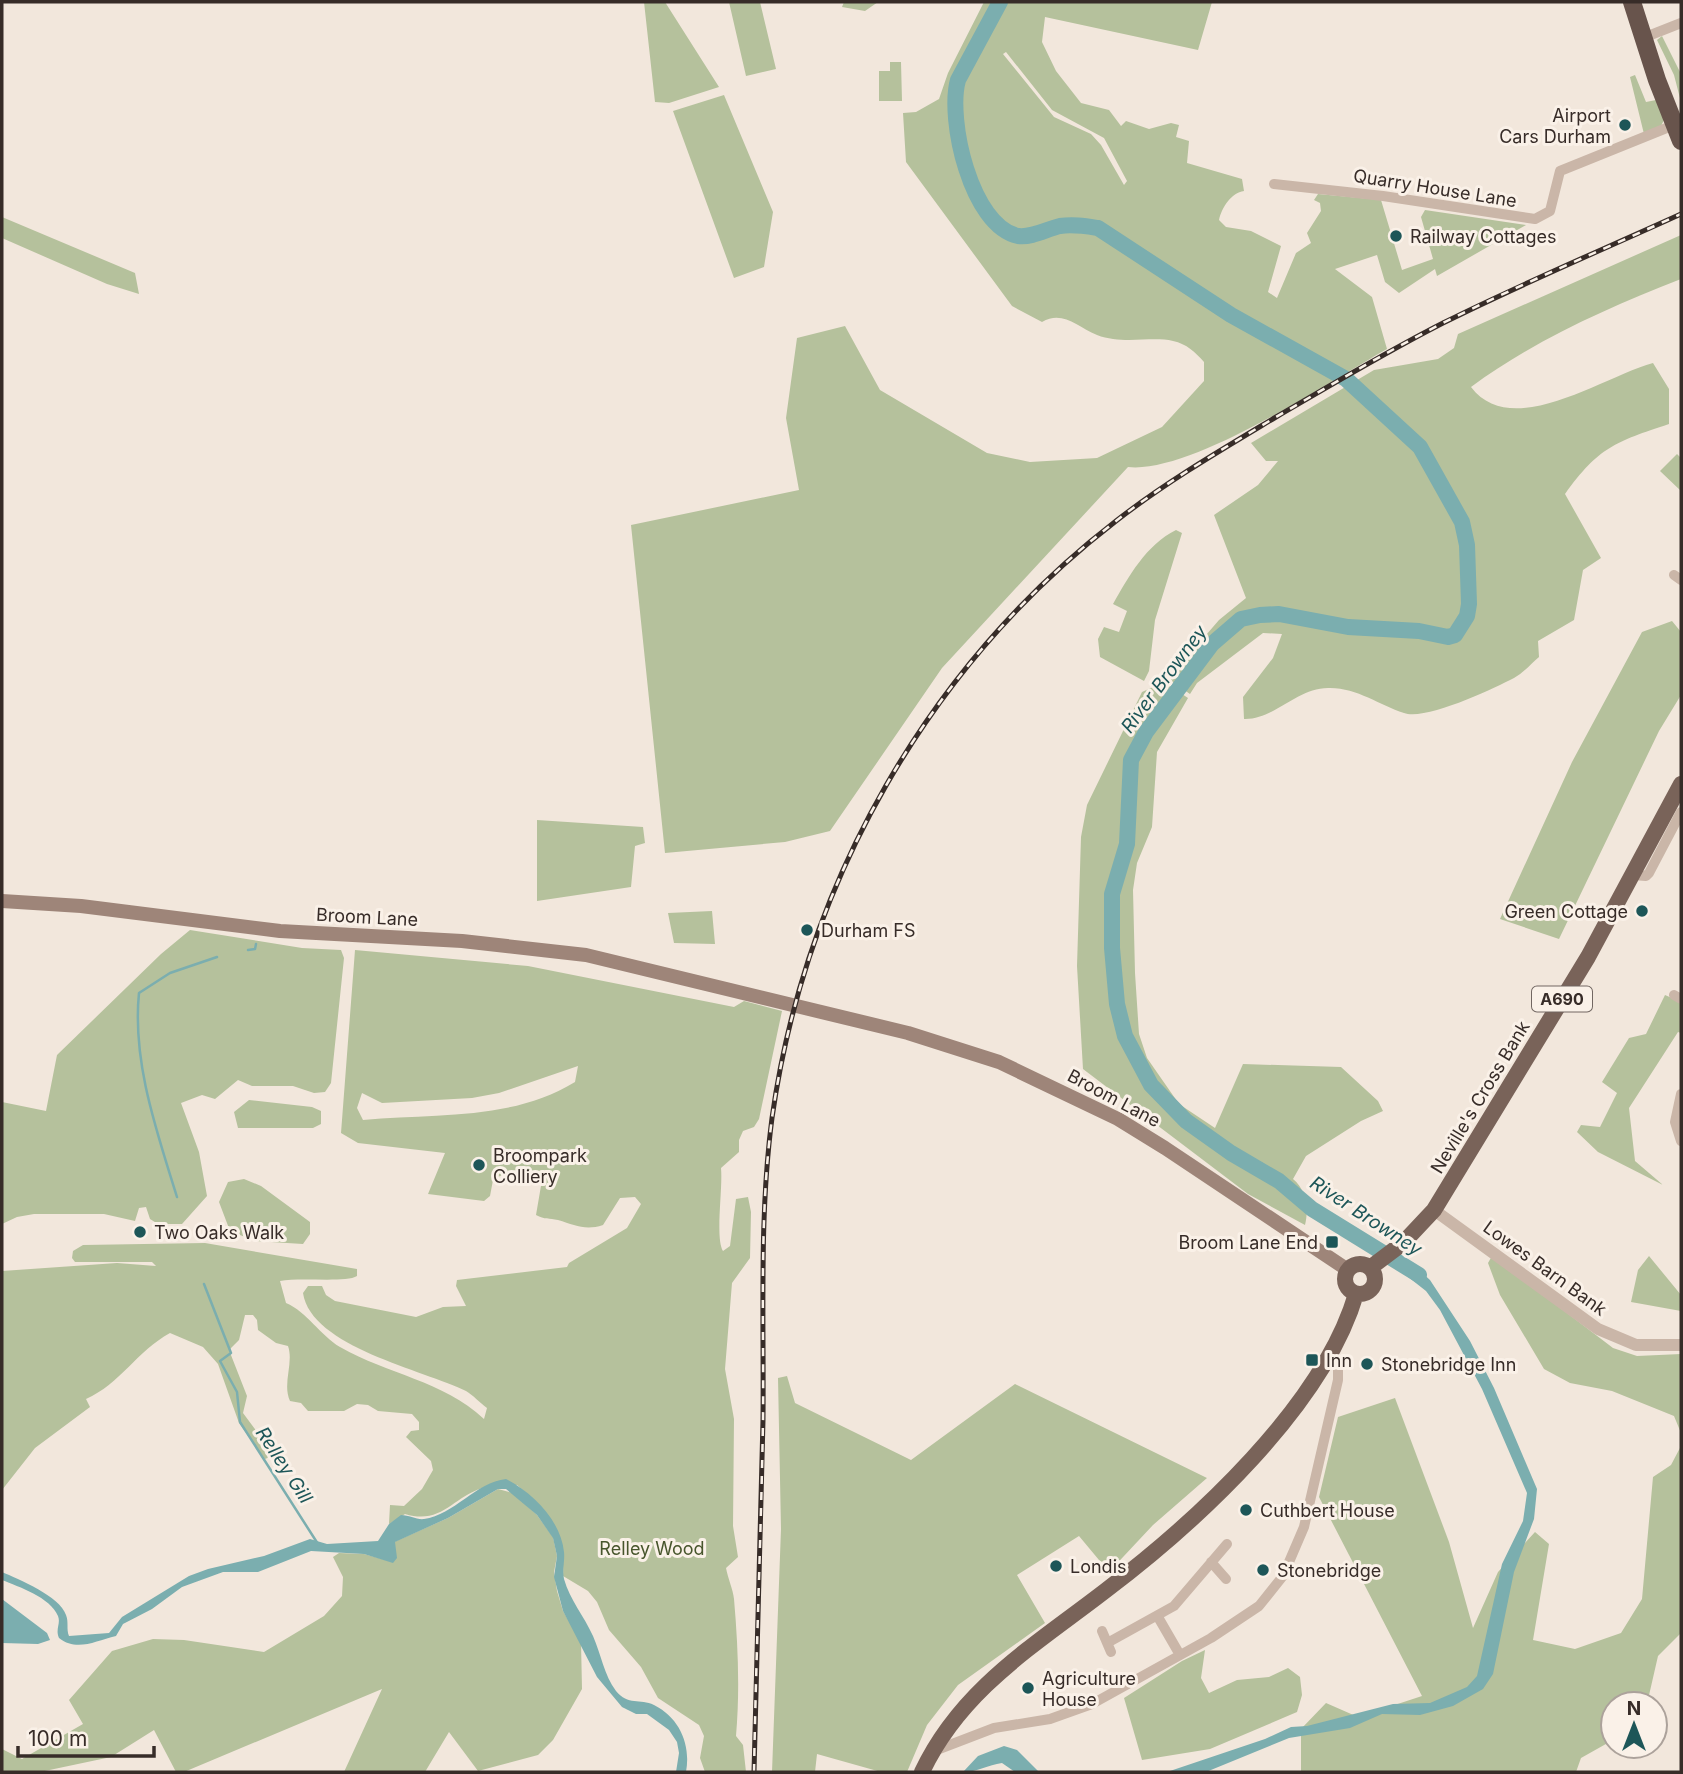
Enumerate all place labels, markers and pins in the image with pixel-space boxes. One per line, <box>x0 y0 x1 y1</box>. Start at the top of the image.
place label: Airport Cars Durham <box>1499 105 1611 147</box>
marker: Airport Cars Durham <box>1617 117 1633 133</box>
place label: Railway Cottages <box>1410 226 1557 247</box>
marker: Railway Cottages <box>1388 228 1404 244</box>
place label: Green Cottage <box>1504 901 1628 922</box>
marker: Green Cottage <box>1634 903 1650 919</box>
place label: Durham FS <box>821 920 915 941</box>
marker: Durham FS <box>799 922 815 938</box>
place label: Broompark Colliery <box>493 1145 587 1187</box>
marker: Broompark Colliery <box>471 1157 487 1173</box>
place label: Two Oaks Walk <box>154 1222 284 1243</box>
marker: Two Oaks Walk <box>132 1224 148 1240</box>
place label: Broom Lane End <box>1178 1232 1318 1253</box>
marker: Broom Lane End <box>1324 1234 1340 1250</box>
place label: Inn <box>1326 1350 1352 1371</box>
marker: Inn <box>1304 1352 1320 1368</box>
place label: Stonebridge Inn <box>1381 1354 1516 1375</box>
marker: Stonebridge Inn <box>1359 1356 1375 1372</box>
place label: Cuthbert House <box>1260 1500 1395 1521</box>
marker: Cuthbert House <box>1238 1502 1254 1518</box>
place label: Londis <box>1070 1556 1127 1577</box>
marker: Londis <box>1048 1558 1064 1574</box>
place label: Stonebridge <box>1277 1560 1381 1581</box>
marker: Stonebridge <box>1255 1562 1271 1578</box>
place label: Agriculture House <box>1042 1668 1136 1710</box>
marker: Agriculture House <box>1020 1680 1036 1696</box>

